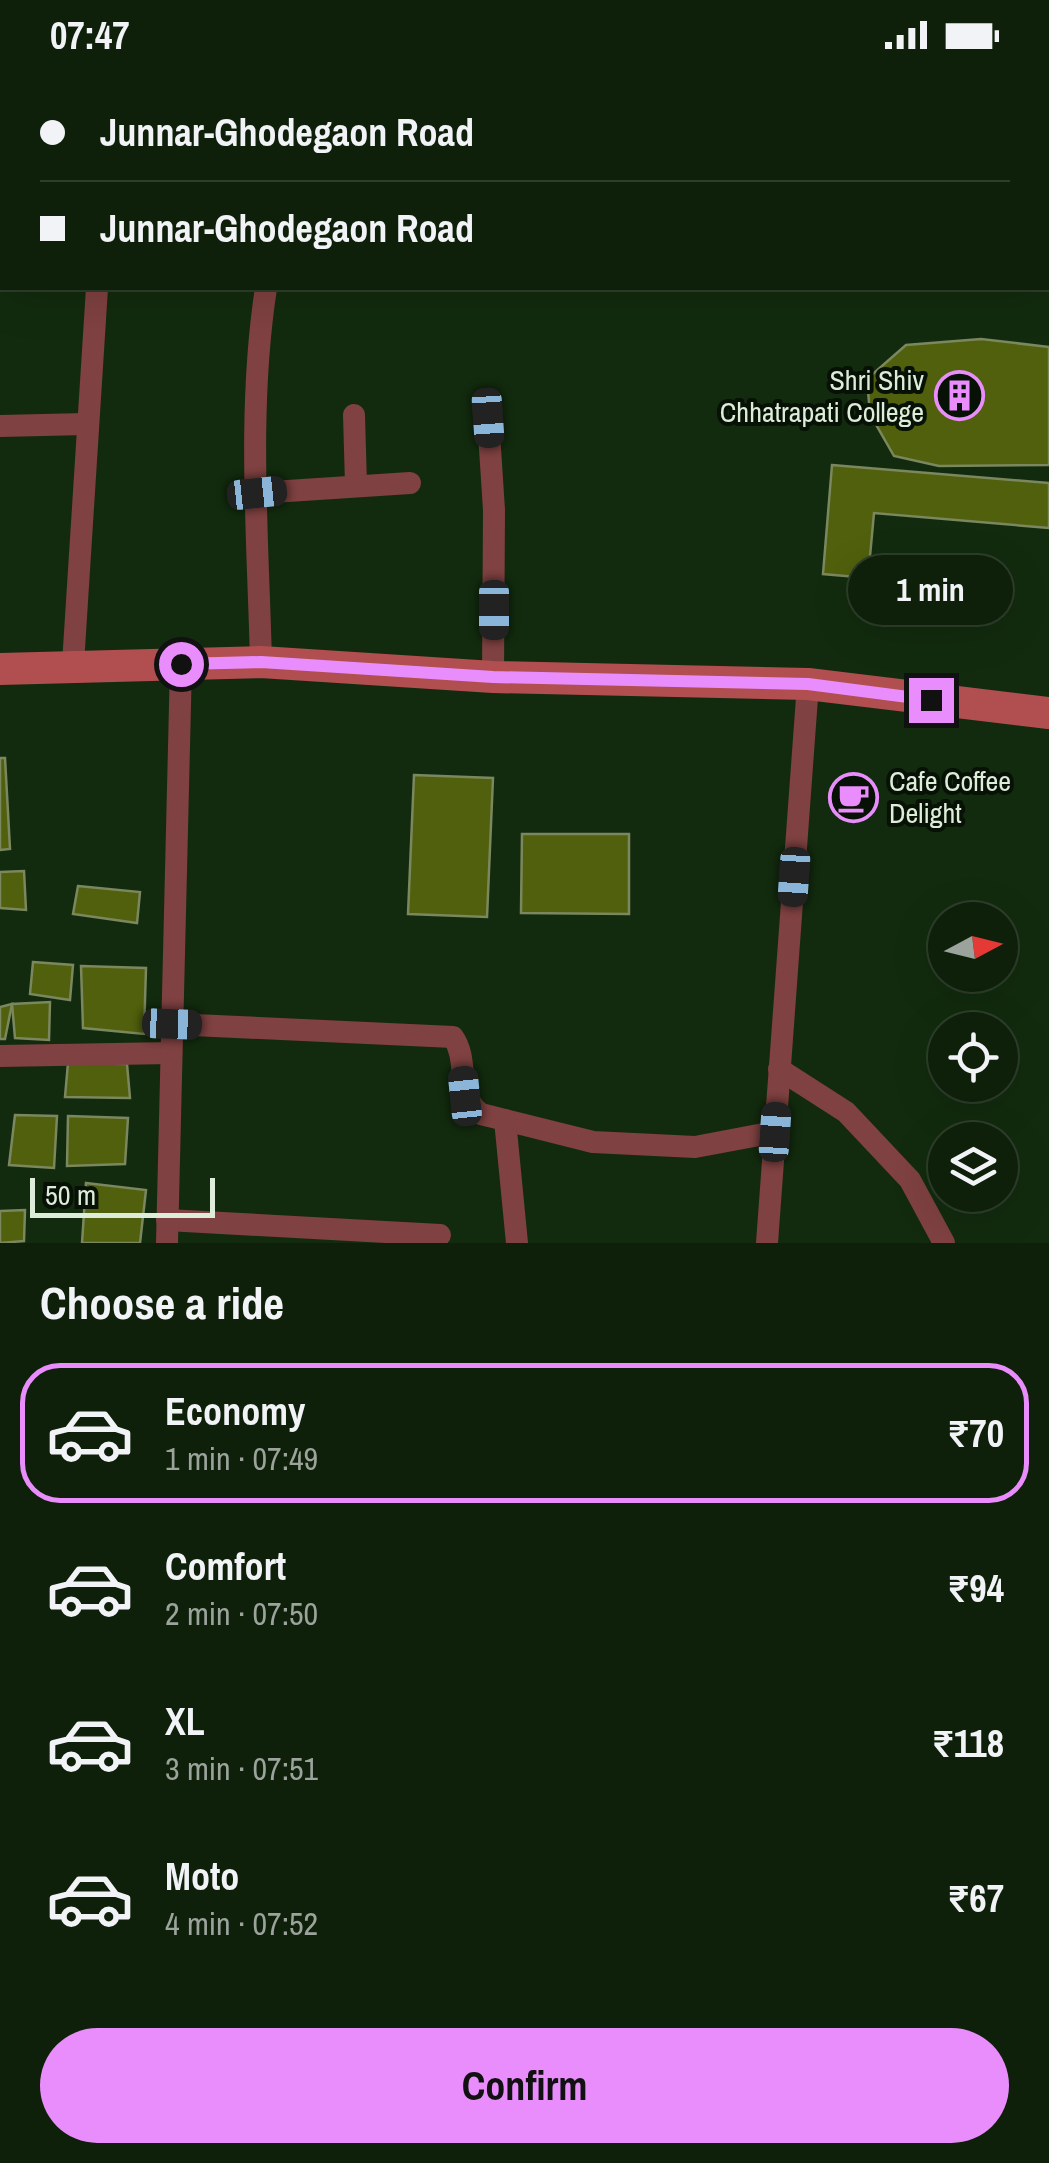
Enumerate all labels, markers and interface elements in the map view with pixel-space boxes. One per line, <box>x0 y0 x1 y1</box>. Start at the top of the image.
text: 07:47 <box>50 10 130 61</box>
text: Junnar-Ghodegaon Road <box>100 107 474 158</box>
text: Junnar-Ghodegaon Road <box>100 203 474 254</box>
place label: Shri Shiv Chhatrapati College <box>720 361 925 431</box>
building icon: Shri Shiv Chhatrapati College <box>933 370 985 422</box>
car <box>471 387 505 449</box>
car <box>226 475 288 511</box>
callout: 1 min <box>848 555 1014 625</box>
text: 1 min <box>896 568 965 611</box>
car <box>479 580 509 640</box>
route start <box>159 642 204 687</box>
route end <box>909 678 954 723</box>
place label: Cafe Coffee Delight <box>889 762 1011 832</box>
cafe icon: Cafe Coffee Delight <box>828 771 880 823</box>
car <box>777 846 811 908</box>
north arrow <box>928 902 1018 992</box>
map controls <box>928 902 1018 1212</box>
car <box>141 1008 203 1040</box>
button: locate <box>928 1012 1018 1102</box>
car <box>447 1065 483 1127</box>
car <box>758 1101 792 1163</box>
button: layers <box>928 1122 1018 1212</box>
scale bar <box>30 1173 215 1218</box>
text: 50 m <box>45 1176 96 1214</box>
text: Choose a ride <box>40 1272 284 1333</box>
text: Economy <box>165 1386 305 1437</box>
icon: car <box>45 1388 135 1478</box>
text: ₹70 <box>947 1408 1004 1459</box>
text: 1 min · 07:49 <box>165 1437 318 1480</box>
text: Comfort <box>165 1541 286 1592</box>
icon: car <box>45 1543 135 1633</box>
text: ₹94 <box>947 1563 1004 1614</box>
text: 2 min · 07:50 <box>165 1592 318 1635</box>
text: XL <box>165 1696 205 1747</box>
icon: car <box>45 1698 135 1788</box>
text: ₹118 <box>932 1718 1004 1769</box>
text: 3 min · 07:51 <box>165 1747 318 1790</box>
text: Moto <box>165 1851 239 1902</box>
icon: car <box>45 1853 135 1943</box>
text: ₹67 <box>947 1873 1004 1924</box>
text: 4 min · 07:52 <box>165 1902 318 1945</box>
button: Confirm <box>40 2028 1009 2143</box>

